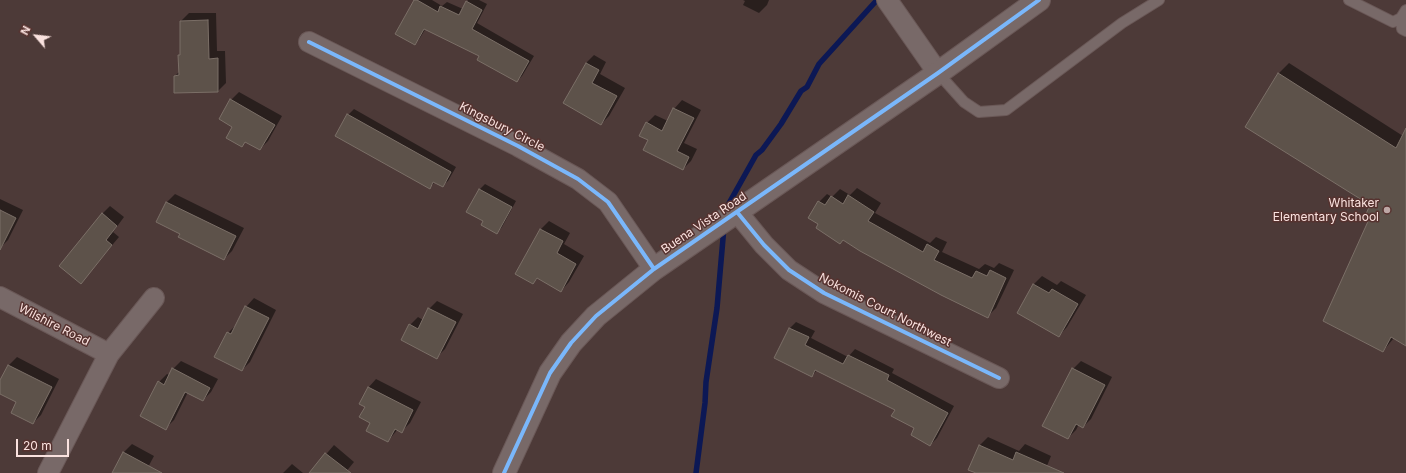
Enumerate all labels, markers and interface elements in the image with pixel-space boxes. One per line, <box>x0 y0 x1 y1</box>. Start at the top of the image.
north arrow <box>16 16 56 56</box>
text: N <box>17 23 34 37</box>
street label: Kingsbury Circle <box>457 99 547 155</box>
street label: Buena Vista Road <box>659 189 749 257</box>
place label: Whitaker Elementary School <box>1273 196 1379 224</box>
marker: Whitaker Elementary School <box>1382 205 1392 215</box>
street label: Nokomis Court Northwest <box>816 270 954 350</box>
street label: Wilshire Road <box>16 301 92 349</box>
scale bar <box>18 431 71 457</box>
text: 20 m <box>23 438 52 453</box>

